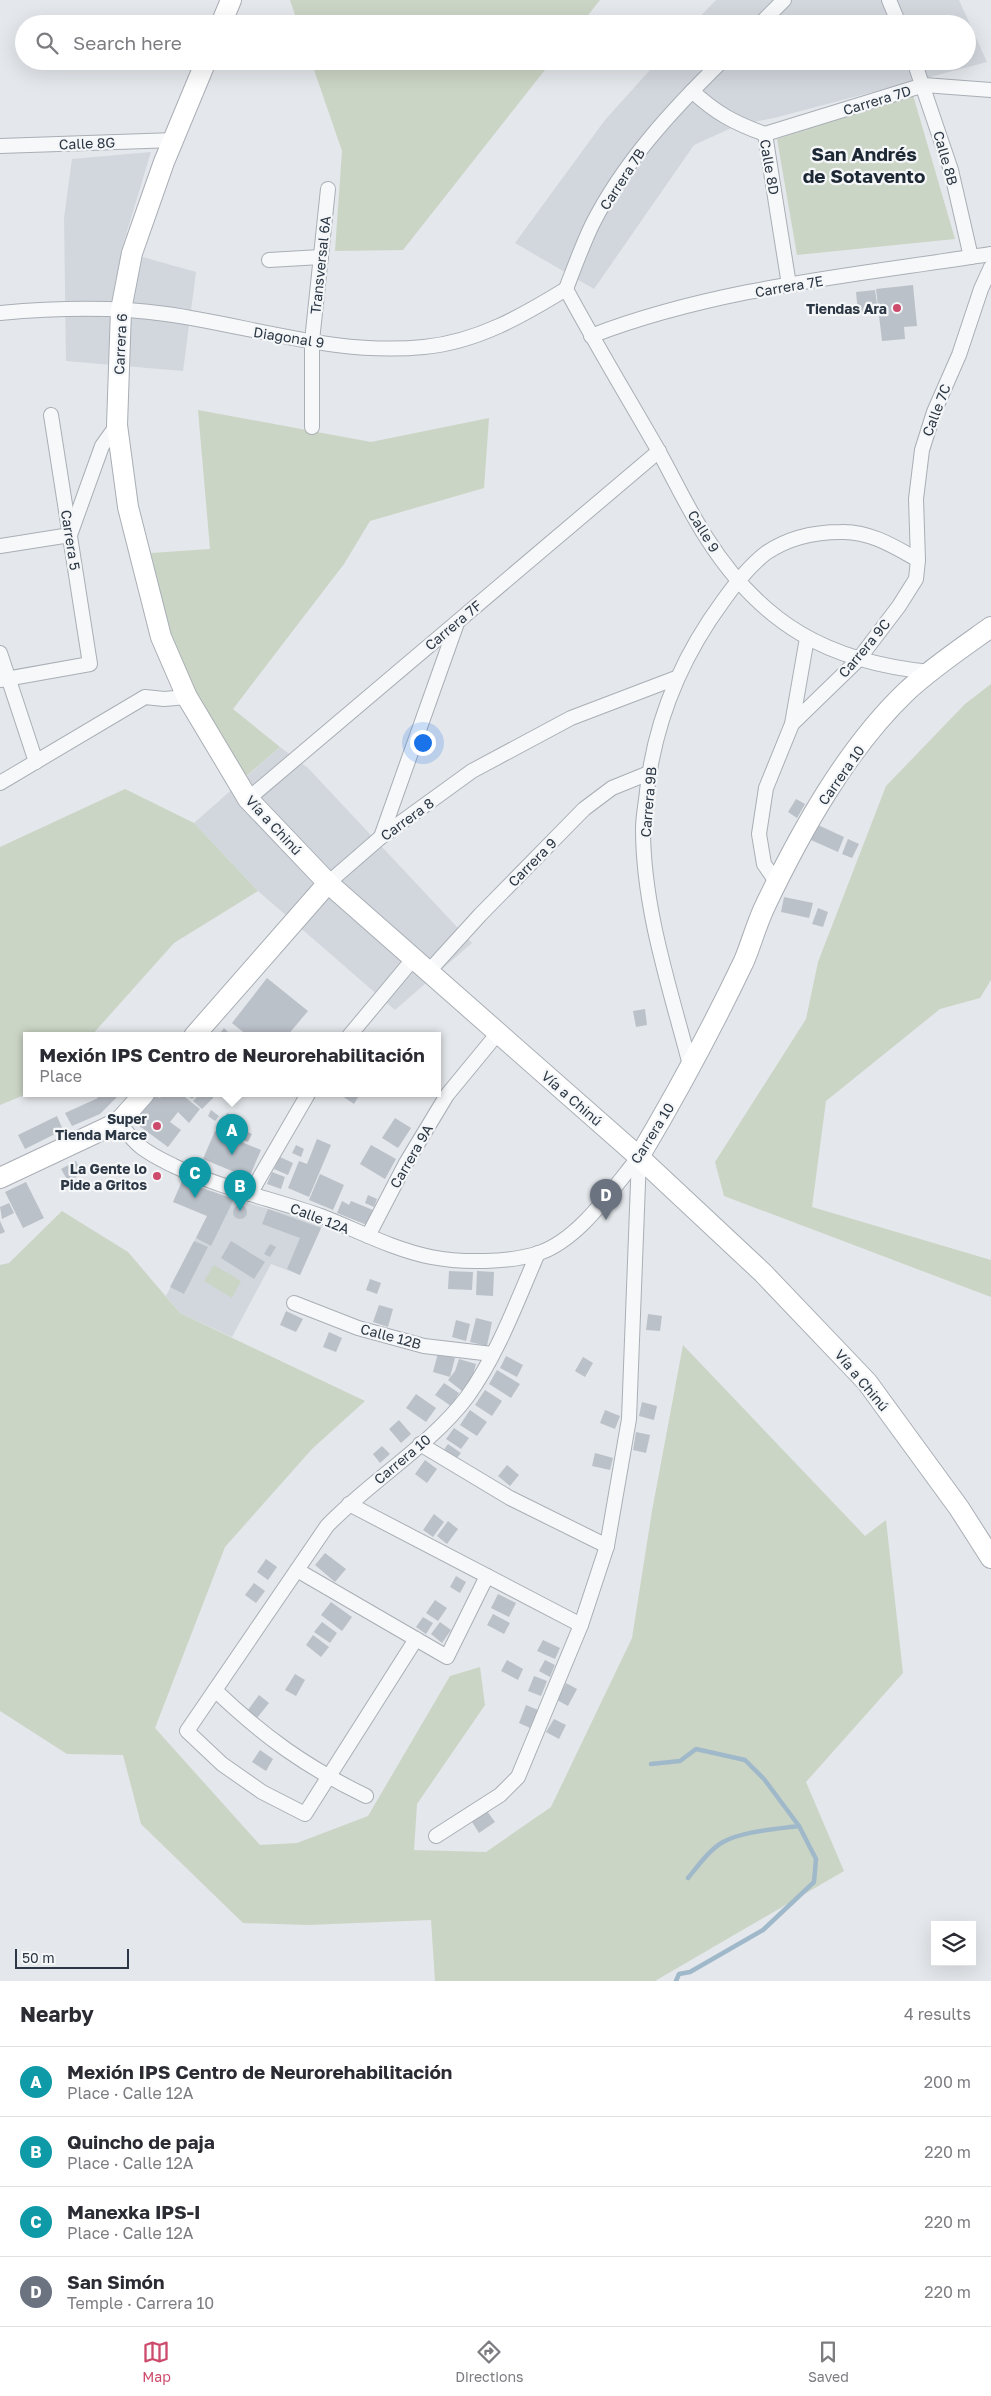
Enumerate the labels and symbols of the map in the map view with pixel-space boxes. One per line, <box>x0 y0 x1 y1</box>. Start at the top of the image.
street label: Carrera 7D <box>841 82 913 118</box>
street label: Calle 8B <box>930 129 962 187</box>
street label: Calle 8G <box>59 134 116 152</box>
street label: Calle 8D <box>757 138 783 196</box>
district label: San Andrés de Sotavento <box>803 142 925 187</box>
street label: Carrera 7B <box>596 145 648 213</box>
street label: Transversal 6A <box>306 214 334 315</box>
street label: Carrera 7E <box>754 272 824 300</box>
place label: Tiendas Ara <box>806 300 887 317</box>
marker: Tiendas Ara <box>891 302 903 314</box>
street label: Carrera 6 <box>110 313 130 375</box>
street label: Diagonal 9 <box>252 323 326 351</box>
street label: Calle 7C <box>918 381 954 439</box>
street label: Calle 9 <box>685 507 723 555</box>
street label: Carrera 5 <box>58 508 84 572</box>
street label: Carrera 7F <box>421 596 485 654</box>
street label: Carrera 9C <box>835 615 893 681</box>
your location <box>410 730 436 756</box>
street label: Carrera 10 <box>814 742 868 808</box>
street label: Carrera 9B <box>636 766 660 838</box>
street label: Vía a Chinú <box>242 792 306 858</box>
street label: Carrera 8 <box>377 794 437 844</box>
street label: Carrera 9 <box>504 834 560 890</box>
street label: Vía a Chinú <box>538 1067 606 1129</box>
street label: Carrera 10 <box>627 1099 677 1167</box>
place label: Super Tienda Marce <box>55 1110 148 1143</box>
pin: A <box>216 1114 248 1155</box>
marker: Super Tienda Marce <box>151 1120 163 1132</box>
street label: Carrera 9A <box>386 1121 436 1191</box>
pin: C <box>179 1157 211 1198</box>
place label: La Gente lo Pide a Gritos <box>60 1160 147 1193</box>
marker: La Gente lo Pide a Gritos <box>151 1170 163 1182</box>
pin: B <box>224 1170 256 1211</box>
pin: D <box>590 1179 622 1220</box>
street label: Calle 12A <box>288 1199 353 1237</box>
street label: Calle 12B <box>359 1320 423 1352</box>
street label: Vía a Chinú <box>831 1346 893 1414</box>
street label: Carrera 10 <box>370 1430 434 1488</box>
scale bar <box>15 1946 129 1969</box>

